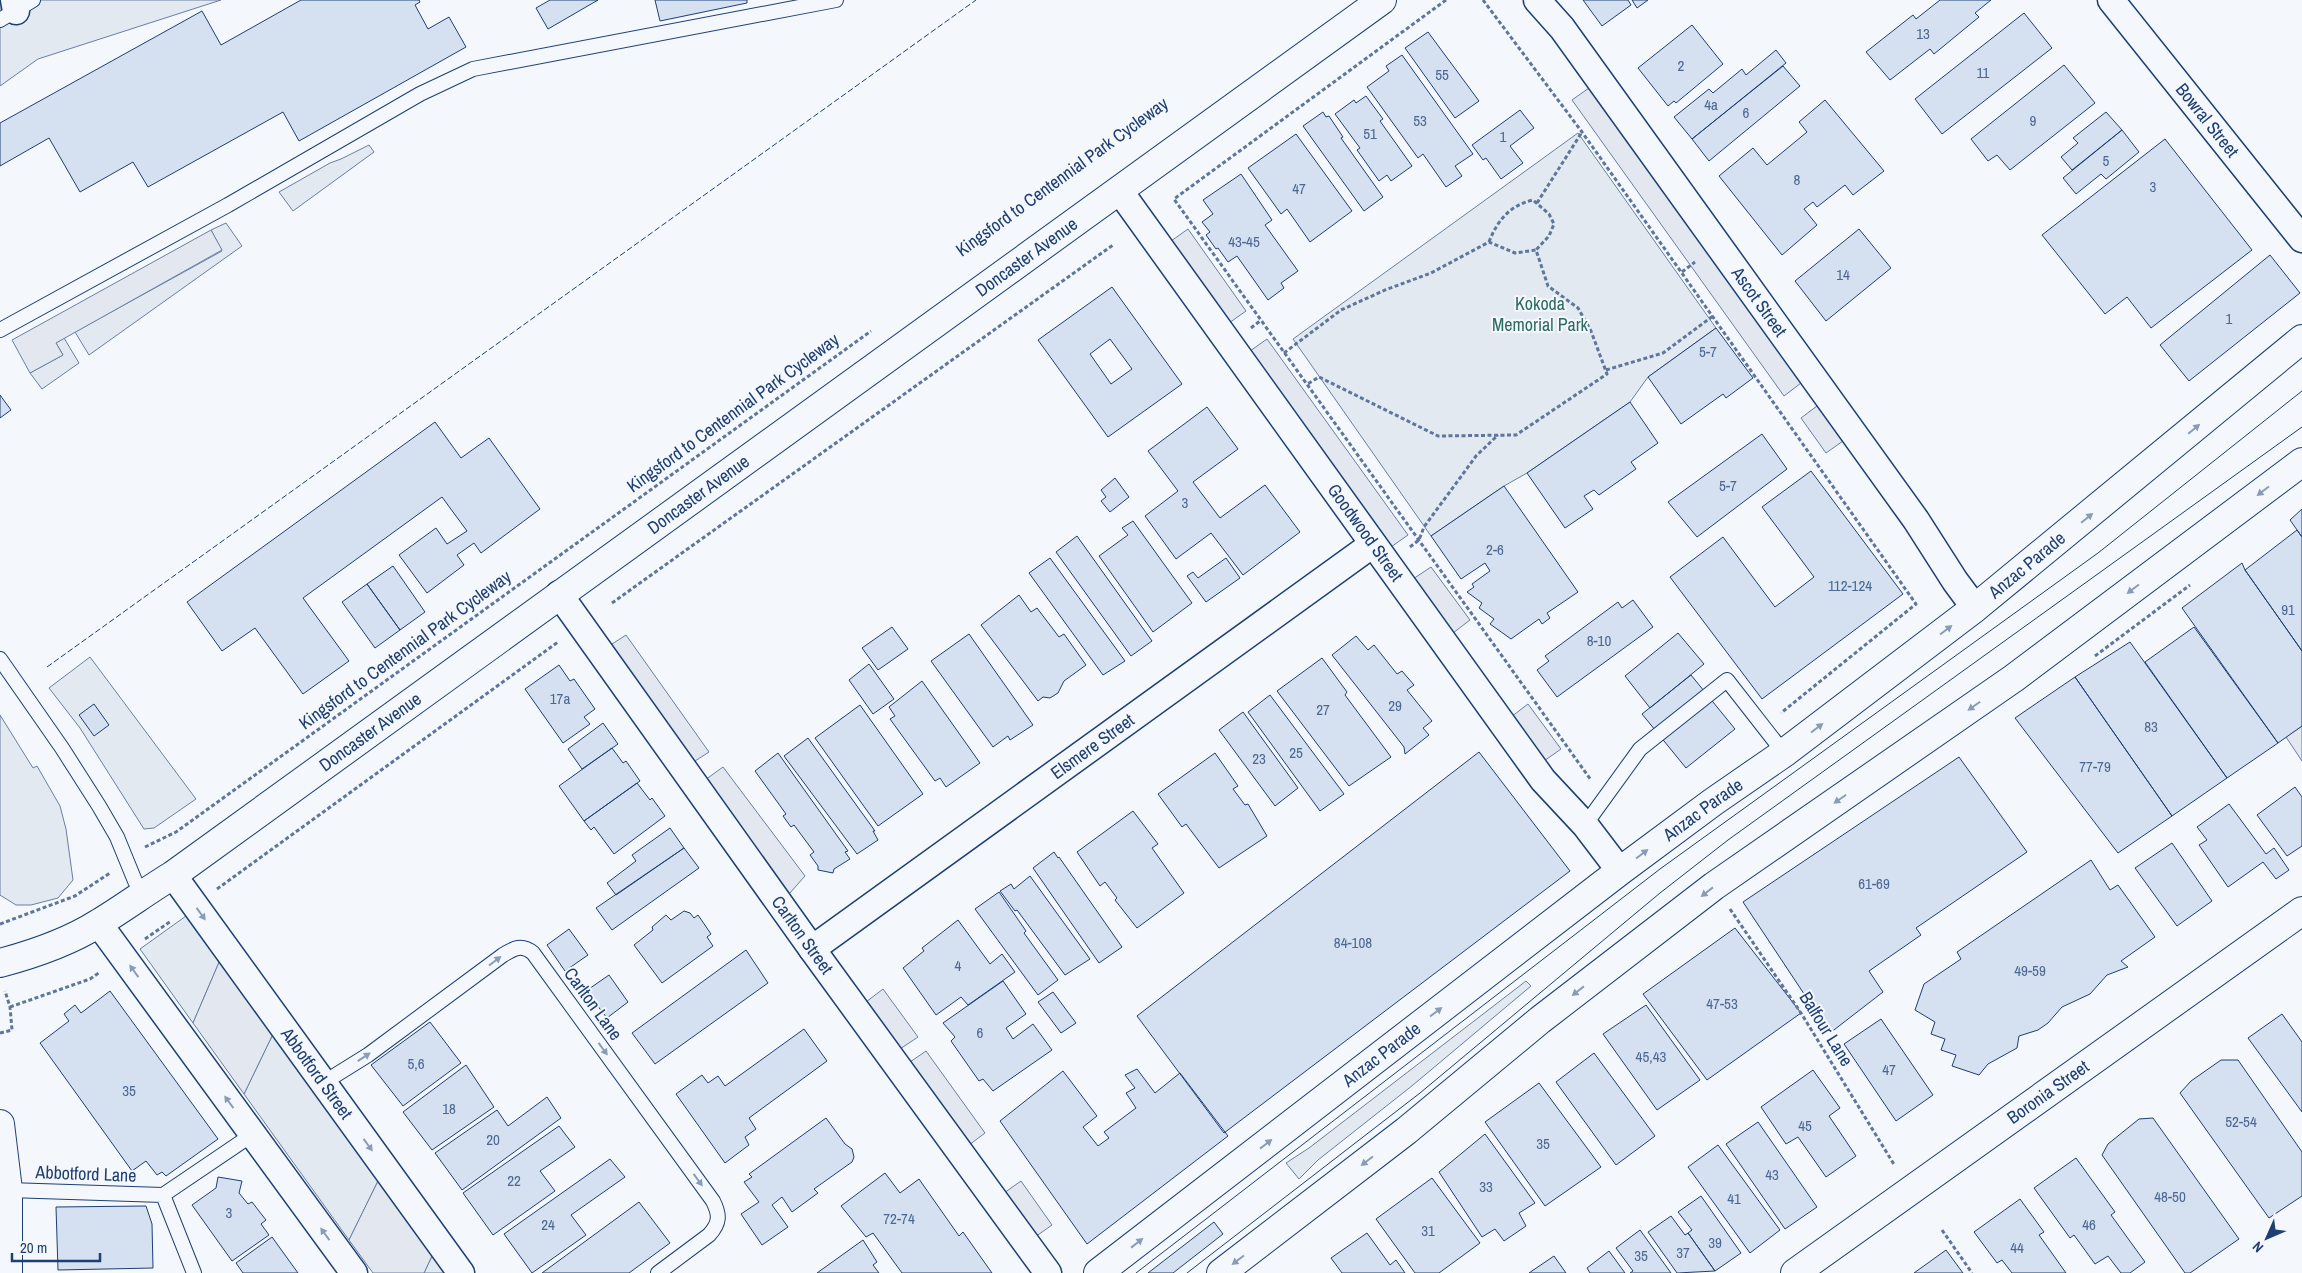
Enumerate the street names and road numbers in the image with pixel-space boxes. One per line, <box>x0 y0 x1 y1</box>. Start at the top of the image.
street label: Bowral Street <box>2170 78 2245 162</box>
street label: Kingsford to Centennial Park Cycleway <box>950 91 1173 262</box>
street label: Doncaster Avenue <box>970 211 1082 302</box>
street label: Ascot Street <box>1725 261 1793 342</box>
street label: Kingsford to Centennial Park Cycleway <box>621 327 844 498</box>
street label: Doncaster Avenue <box>642 449 754 540</box>
street label: Goodwood Street <box>1322 478 1409 586</box>
street label: Anzac Parade <box>1982 526 2070 605</box>
street label: Kingsford to Centennial Park Cycleway <box>293 564 516 735</box>
street label: Doncaster Avenue <box>314 686 426 777</box>
street label: Elsmere Street <box>1045 707 1139 785</box>
street label: Anzac Parade <box>1657 772 1748 847</box>
street label: Carlton Street <box>766 891 839 979</box>
street label: Carlton Lane <box>558 962 628 1045</box>
street label: Balfour Lane <box>1794 987 1859 1071</box>
street label: Anzac Parade <box>1336 1016 1426 1093</box>
street label: Abbotford Street <box>275 1021 359 1124</box>
street label: Boronia Street <box>2002 1054 2094 1130</box>
street label: Abbotford Lane <box>34 1159 137 1188</box>

